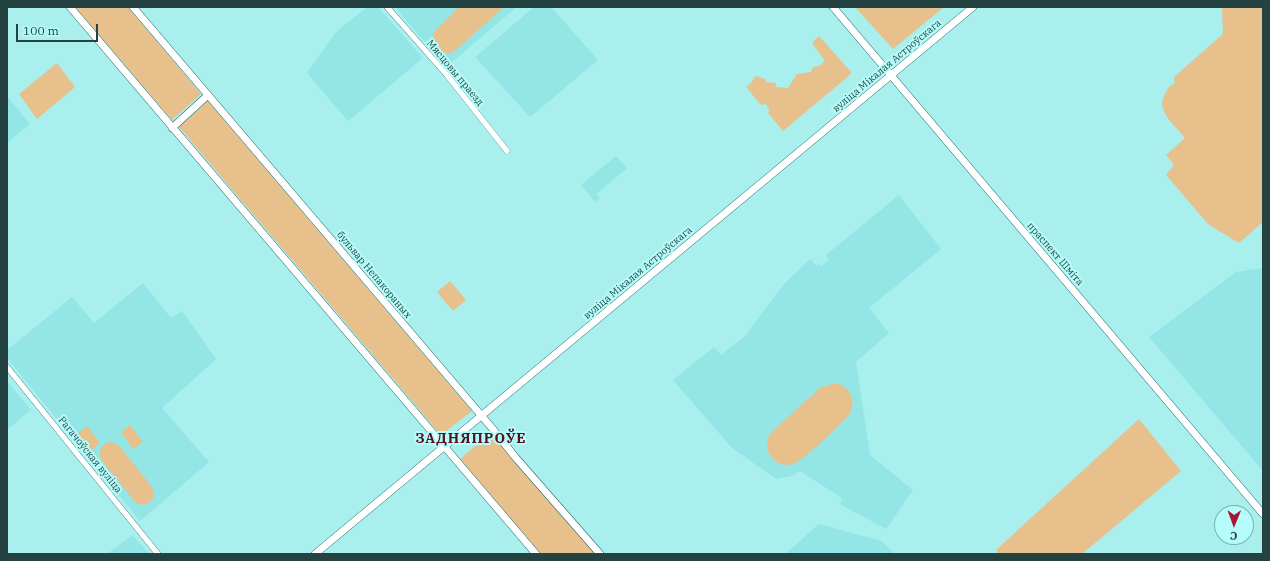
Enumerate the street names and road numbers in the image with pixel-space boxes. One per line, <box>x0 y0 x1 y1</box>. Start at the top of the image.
street label: вуліца Мікалая Астроўскага <box>830 17 944 115</box>
street label: Мясцовы праезд <box>424 38 486 108</box>
street label: праспект Шміта <box>1024 220 1086 288</box>
street label: вуліца Мікалая Астроўскага <box>581 224 695 322</box>
street label: бульвар Непакораных <box>334 229 414 321</box>
street label: Рагачоўская вуліца <box>56 414 124 496</box>

